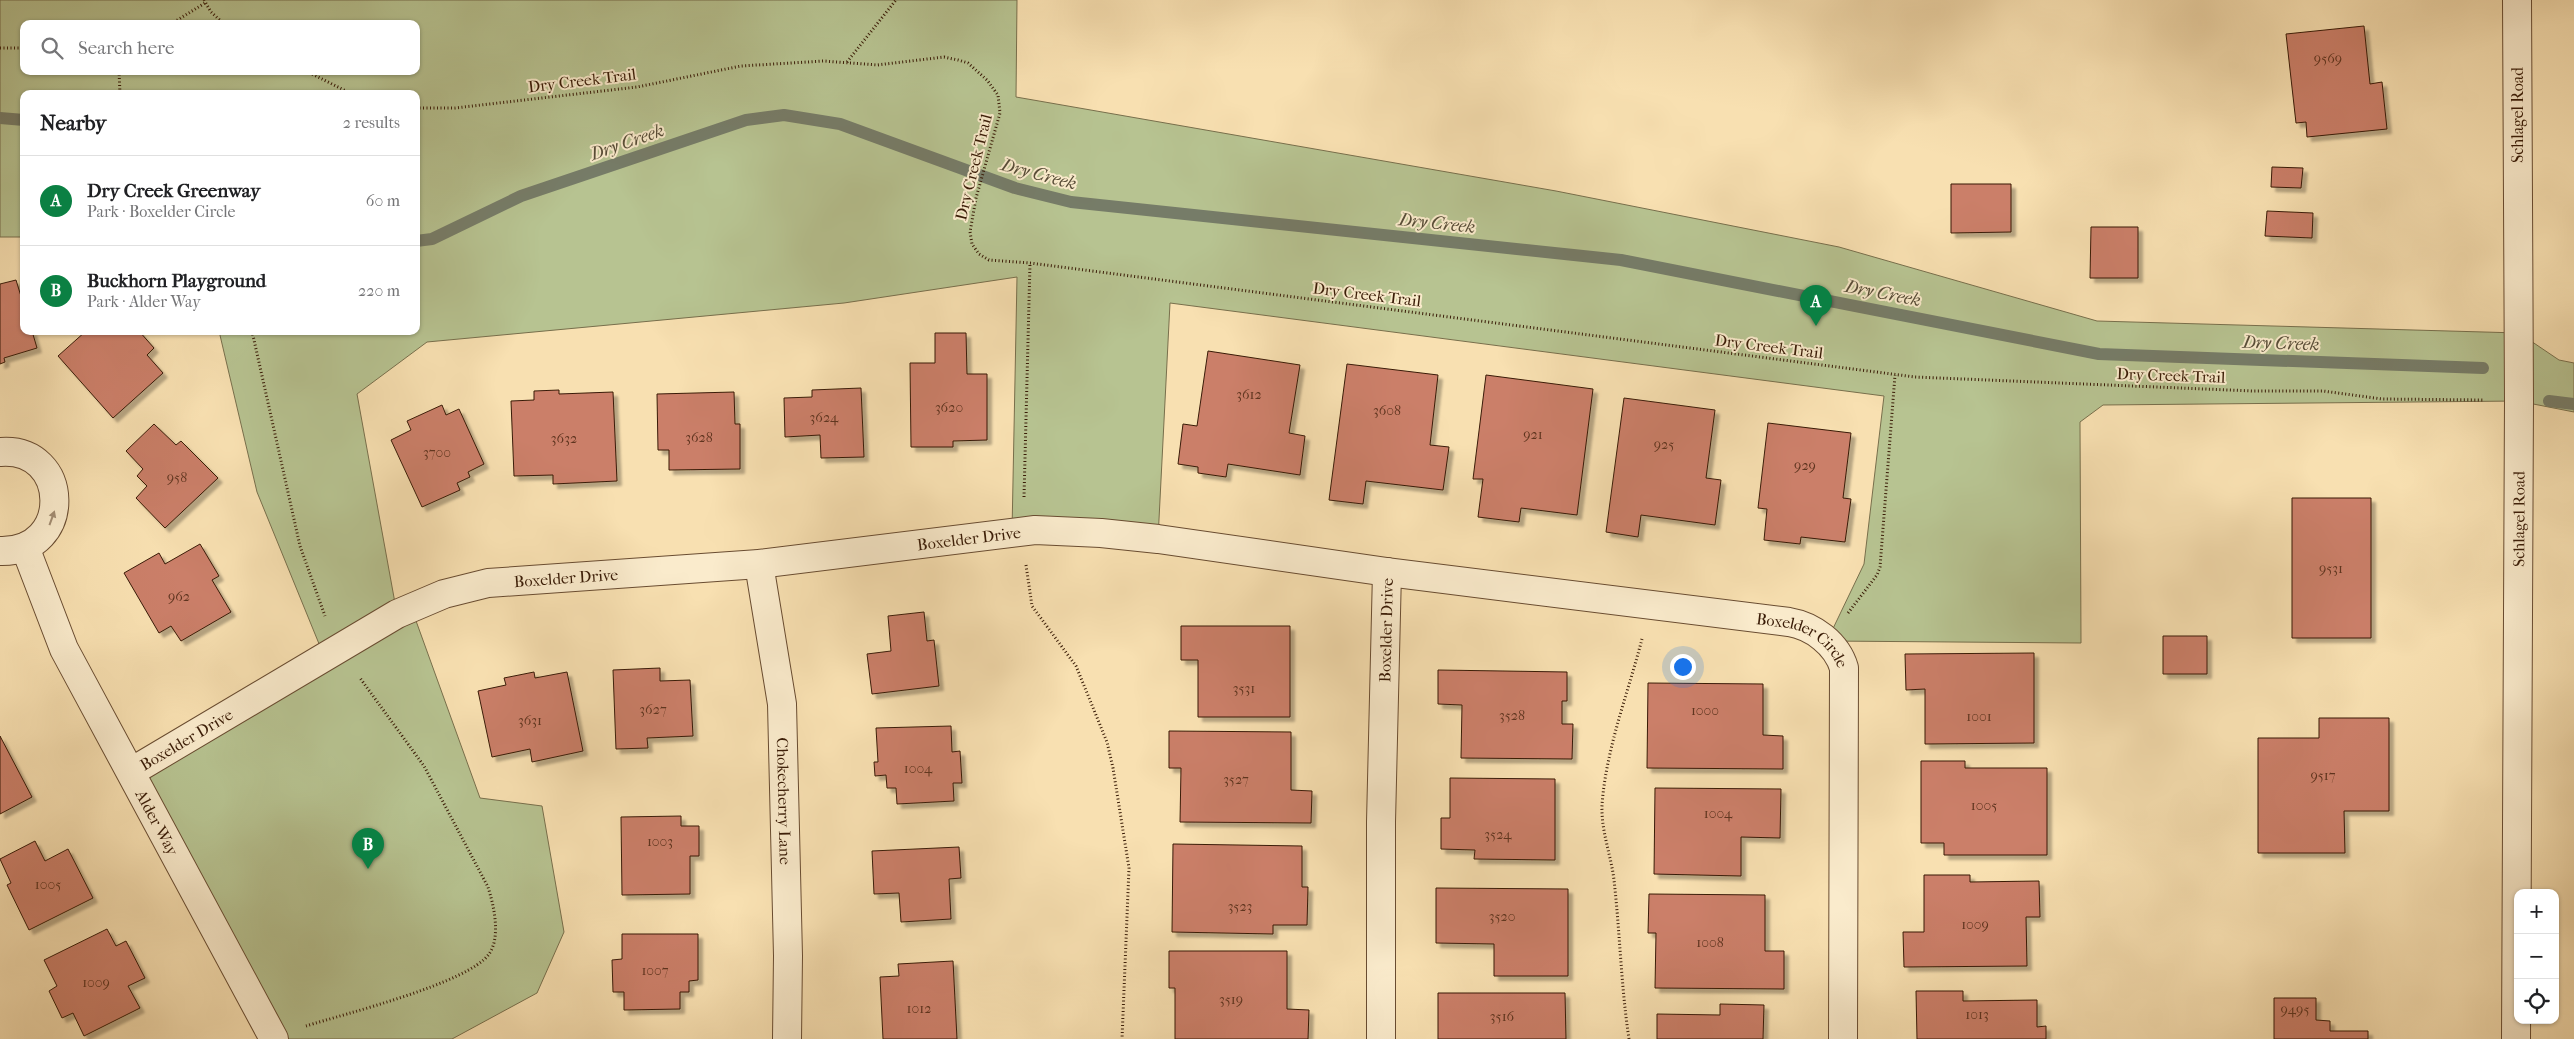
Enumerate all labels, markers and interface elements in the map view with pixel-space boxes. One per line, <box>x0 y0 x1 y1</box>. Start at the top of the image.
search box <box>20 20 420 75</box>
icon: search <box>38 34 66 62</box>
text: Search here <box>78 37 174 59</box>
house number: 9569 <box>2314 50 2342 67</box>
street label: Dry Creek Trail <box>527 64 638 97</box>
street label: Schlagel Road <box>2508 67 2527 163</box>
text: Nearby <box>40 111 106 135</box>
street label: Dry Creek Trail <box>951 111 996 222</box>
text: 2 results <box>343 113 400 132</box>
water label: Dry Creek <box>586 120 667 165</box>
water label: Dry Creek <box>998 154 1079 195</box>
text: Dry Creek Greenway <box>87 180 260 202</box>
text: A <box>51 191 61 210</box>
text: 60 m <box>366 191 400 210</box>
text: Park · Boxelder Circle <box>87 202 235 221</box>
water label: Dry Creek <box>1397 209 1476 238</box>
text: Buckhorn Playground <box>87 270 266 292</box>
water label: Dry Creek <box>1842 276 1923 311</box>
street label: Dry Creek Trail <box>1312 278 1423 311</box>
text: B <box>51 281 61 300</box>
text: 220 m <box>358 281 400 300</box>
pin: A <box>1800 285 1832 326</box>
text: Park · Alder Way <box>87 292 201 311</box>
street label: Dry Creek Trail <box>1714 330 1825 363</box>
water label: Dry Creek <box>2241 332 2320 355</box>
street label: Dry Creek Trail <box>2116 364 2226 387</box>
house number: 3612 <box>1236 386 1262 403</box>
house number: 3620 <box>935 399 963 416</box>
house number: 3608 <box>1373 402 1401 419</box>
house number: 3624 <box>810 409 839 426</box>
house number: 921 <box>1523 426 1543 443</box>
house number: 3628 <box>685 429 713 446</box>
house number: 3632 <box>551 430 577 447</box>
house number: 925 <box>1654 436 1674 453</box>
house number: 3700 <box>423 444 451 461</box>
house number: 929 <box>1794 457 1816 474</box>
house number: 958 <box>167 469 187 486</box>
street label: Schlagel Road <box>2509 471 2529 567</box>
one-way arrow <box>48 510 56 525</box>
street label: Boxelder Drive <box>916 523 1022 554</box>
house number: 9531 <box>2319 560 2343 577</box>
street label: Boxelder Drive <box>513 565 619 591</box>
street label: Boxelder Drive <box>1375 578 1397 682</box>
house number: 962 <box>168 588 190 605</box>
street label: Boxelder Circle <box>1755 609 1852 670</box>
your location <box>1670 654 1696 680</box>
house number: 3531 <box>1233 680 1255 697</box>
house number: 3627 <box>639 701 667 718</box>
house number: 1000 <box>1691 702 1719 719</box>
street label: Boxelder Drive <box>137 705 236 775</box>
house number: 3528 <box>1499 707 1525 724</box>
house number: 1001 <box>1966 708 1992 725</box>
house number: 3631 <box>518 712 542 729</box>
street label: Chokecherry Lane <box>773 737 795 865</box>
house number: 1004 <box>904 760 933 777</box>
house number: 9517 <box>2310 767 2336 784</box>
house number: 3527 <box>1223 771 1249 788</box>
street label: Alder Way <box>131 785 182 859</box>
house number: 1005 <box>1971 797 1997 814</box>
house number: 1004 <box>1704 805 1733 822</box>
house number: 3524 <box>1484 826 1512 843</box>
pin: B <box>352 828 384 869</box>
house number: 1003 <box>647 833 673 850</box>
house number: 1005 <box>35 876 61 893</box>
map controls <box>2514 889 2559 1024</box>
button: + <box>2514 889 2559 934</box>
house number: 3523 <box>1228 898 1252 915</box>
house number: 3520 <box>1489 908 1515 925</box>
house number: 1009 <box>1961 916 1989 933</box>
house number: 1008 <box>1696 934 1724 951</box>
button: − <box>2514 934 2559 979</box>
house number: 1007 <box>641 962 669 979</box>
house number: 1009 <box>82 974 110 991</box>
button: locate <box>2514 979 2559 1024</box>
house number: 3519 <box>1219 991 1243 1008</box>
house number: 1012 <box>907 1000 931 1017</box>
house number: 9495 <box>2281 1001 2309 1018</box>
house number: 1013 <box>1965 1006 1989 1023</box>
house number: 3516 <box>1490 1008 1515 1025</box>

